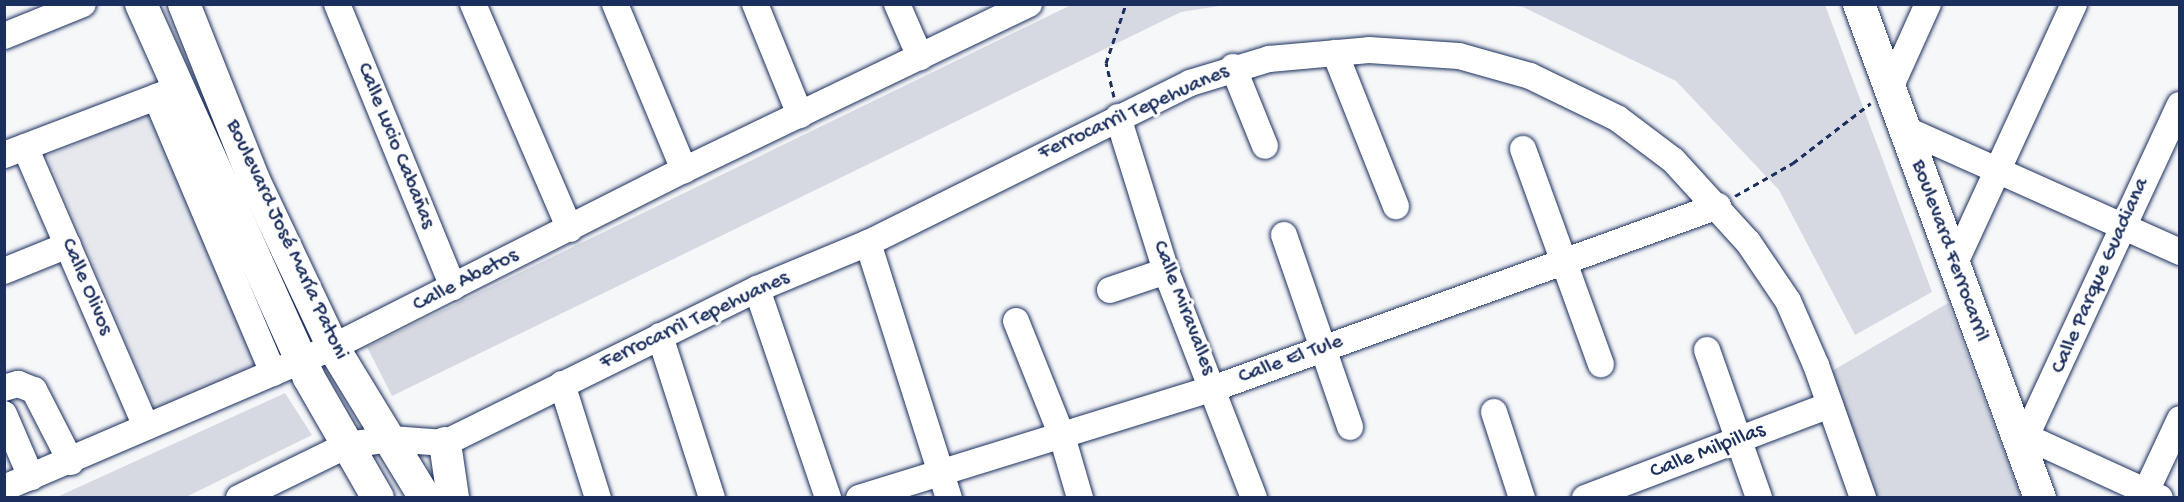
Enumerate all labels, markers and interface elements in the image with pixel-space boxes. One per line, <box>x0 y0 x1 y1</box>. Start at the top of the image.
street label: Calle Lucio Cabañas <box>350 59 440 233</box>
street label: Ferrocarril Tepehuanes <box>1035 59 1233 167</box>
street label: Boulevard José María Patoni <box>219 116 353 364</box>
street label: Boulevard Ferrocarril <box>1904 157 1994 345</box>
street label: Calle Parque Guadiana <box>2046 174 2156 378</box>
street label: Calle Olivos <box>54 235 118 339</box>
street label: Calle Miravalles <box>1145 237 1221 379</box>
street label: Calle Abetos <box>409 243 523 319</box>
street label: Ferrocarril Tepehuanes <box>596 266 794 376</box>
street label: Calle El Tule <box>1235 329 1347 391</box>
street label: Calle Milpillas <box>1647 418 1769 486</box>

